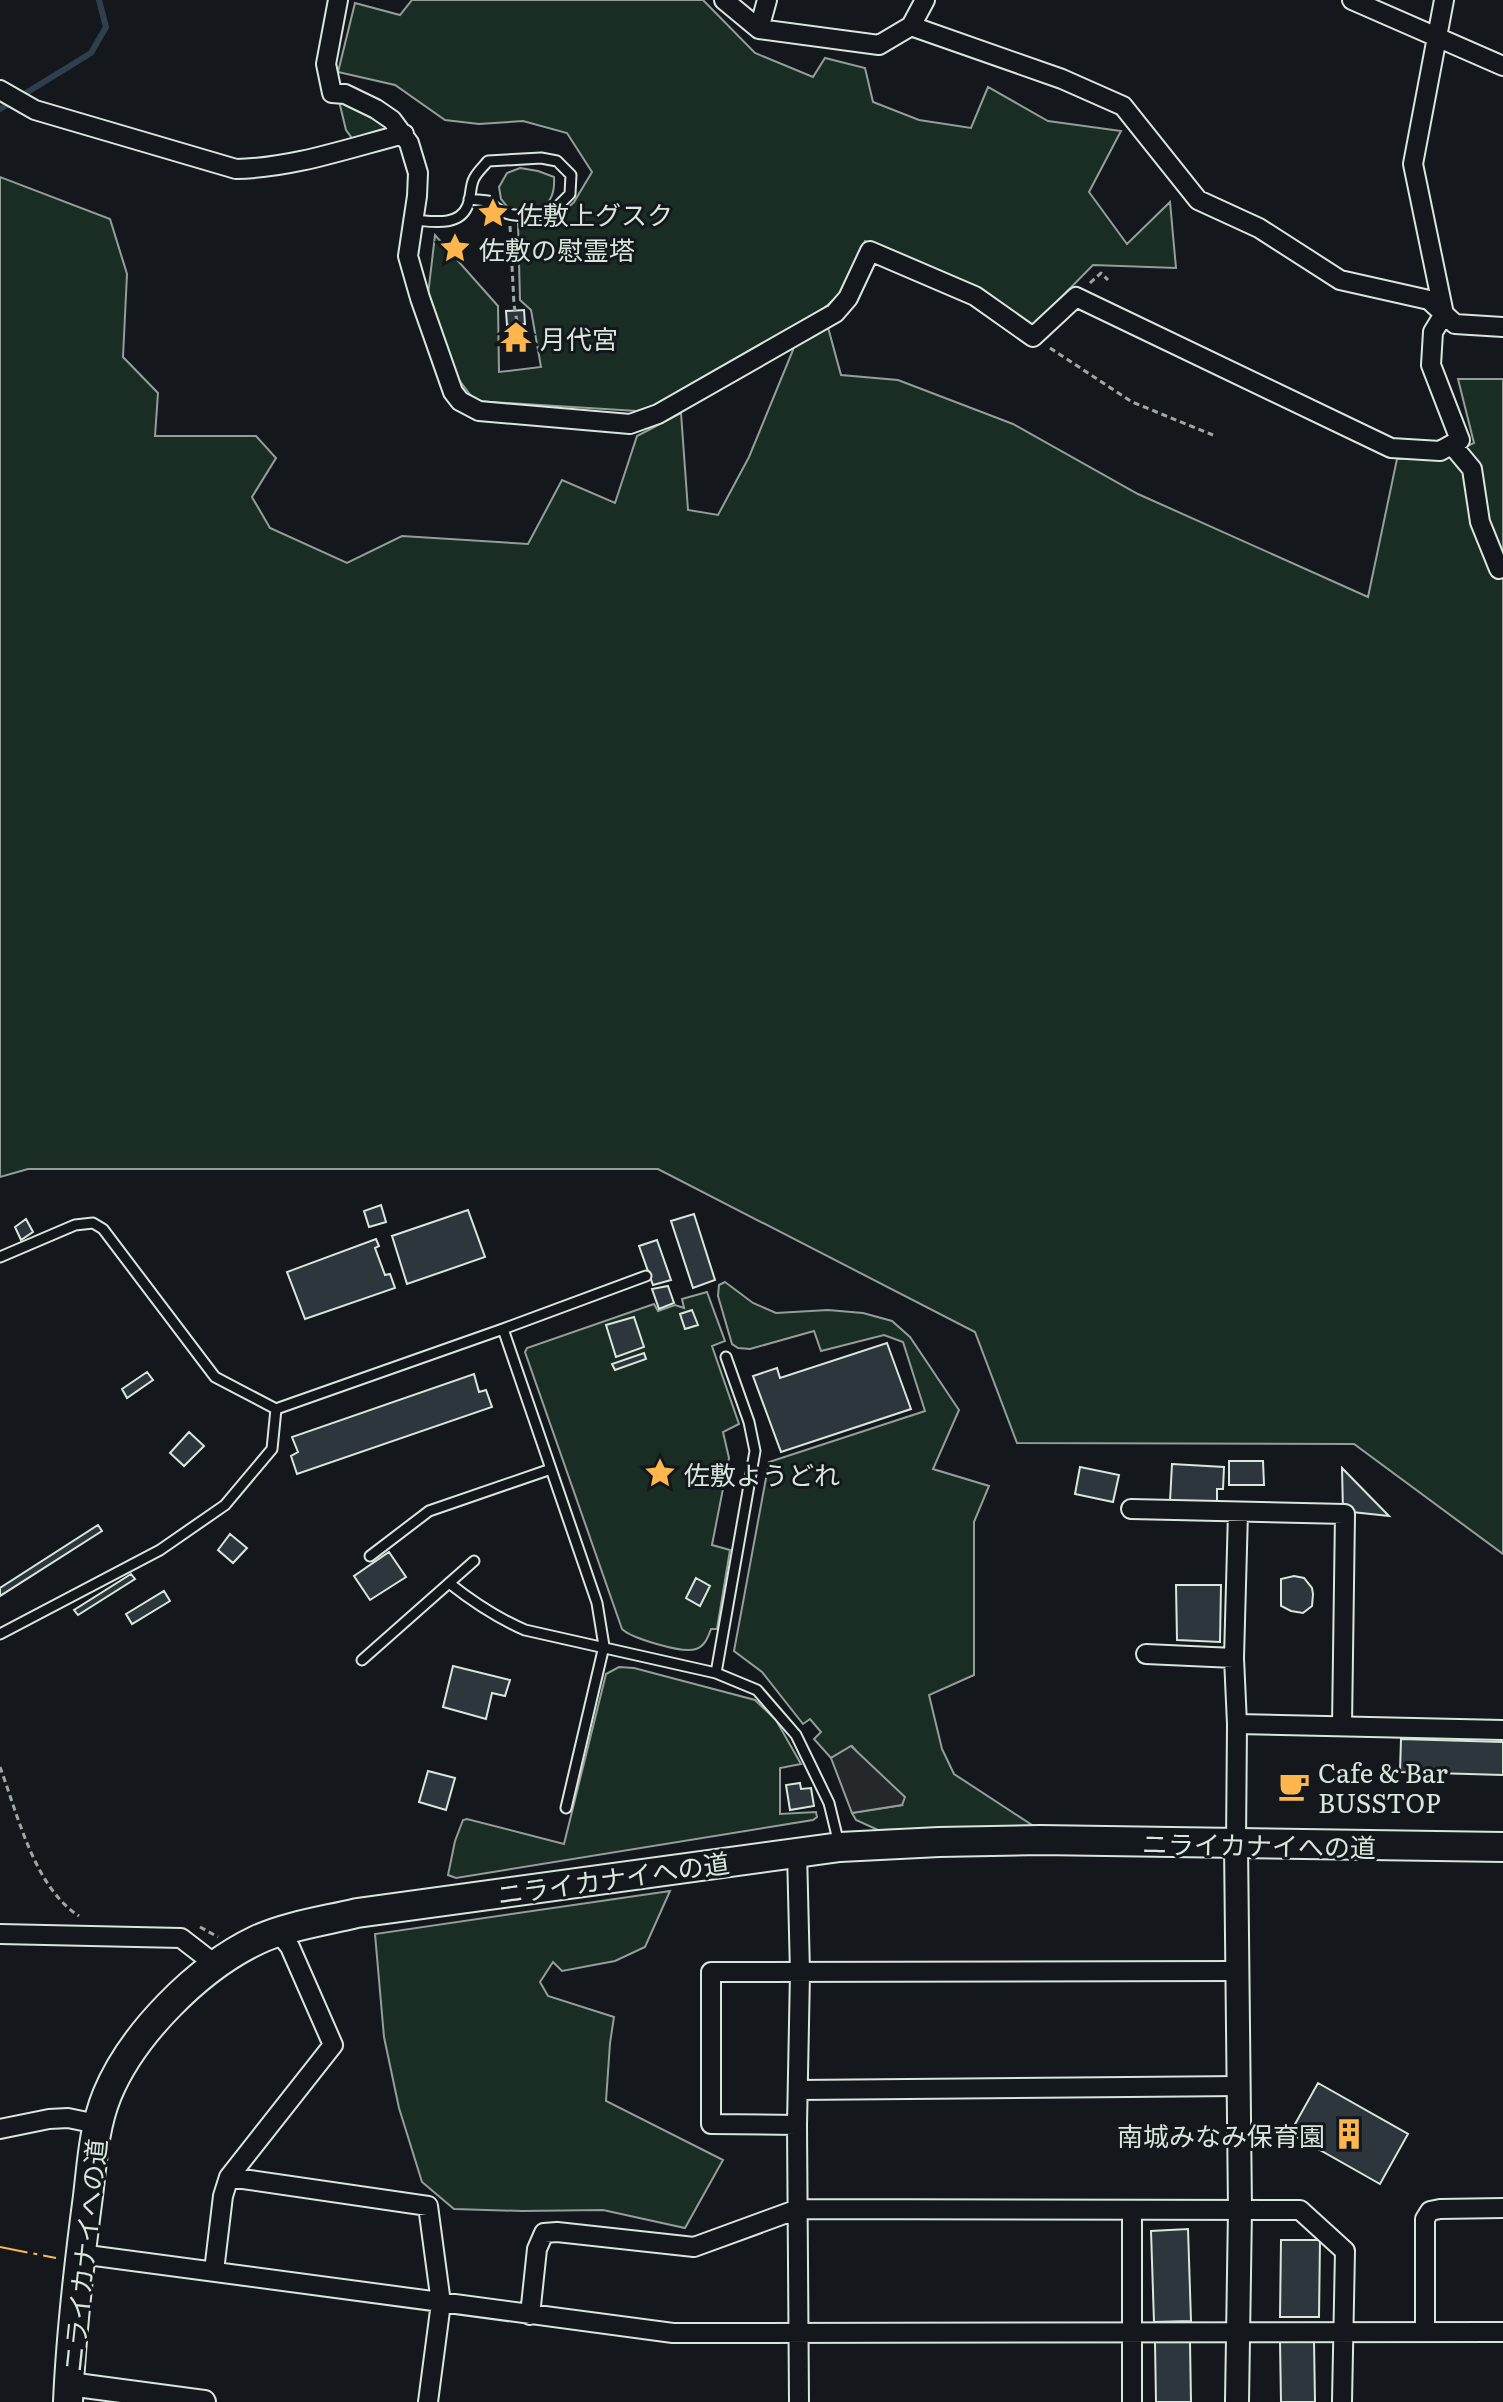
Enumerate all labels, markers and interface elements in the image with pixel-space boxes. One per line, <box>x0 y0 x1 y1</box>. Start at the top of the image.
place label: 佐敷上グスク <box>517 194 673 233</box>
place icon: 佐敷上グスク <box>476 196 510 230</box>
place label: 佐敷の慰霊塔 <box>479 229 635 268</box>
place icon: 佐敷の慰霊塔 <box>438 231 472 265</box>
place label: 月代宮 <box>540 318 618 357</box>
temple icon: 月代宮 <box>499 320 533 354</box>
place label: 佐敷ようどれ <box>684 1454 840 1493</box>
place icon: 佐敷ようどれ <box>643 1456 677 1490</box>
place label: Cafe & Bar BUSSTOP <box>1318 1752 1449 1821</box>
cafe icon: Cafe & Bar BUSSTOP <box>1277 1769 1311 1803</box>
street label: ニライカナイへの道 <box>1142 1822 1376 1866</box>
street label: ニライカナイへの道 <box>494 1841 732 1913</box>
place label: 南城みなみ保育園 <box>1117 2115 1325 2154</box>
building icon: 南城みなみ保育園 <box>1332 2117 1366 2151</box>
street label: ニライカナイへの道 <box>51 2137 115 2373</box>

